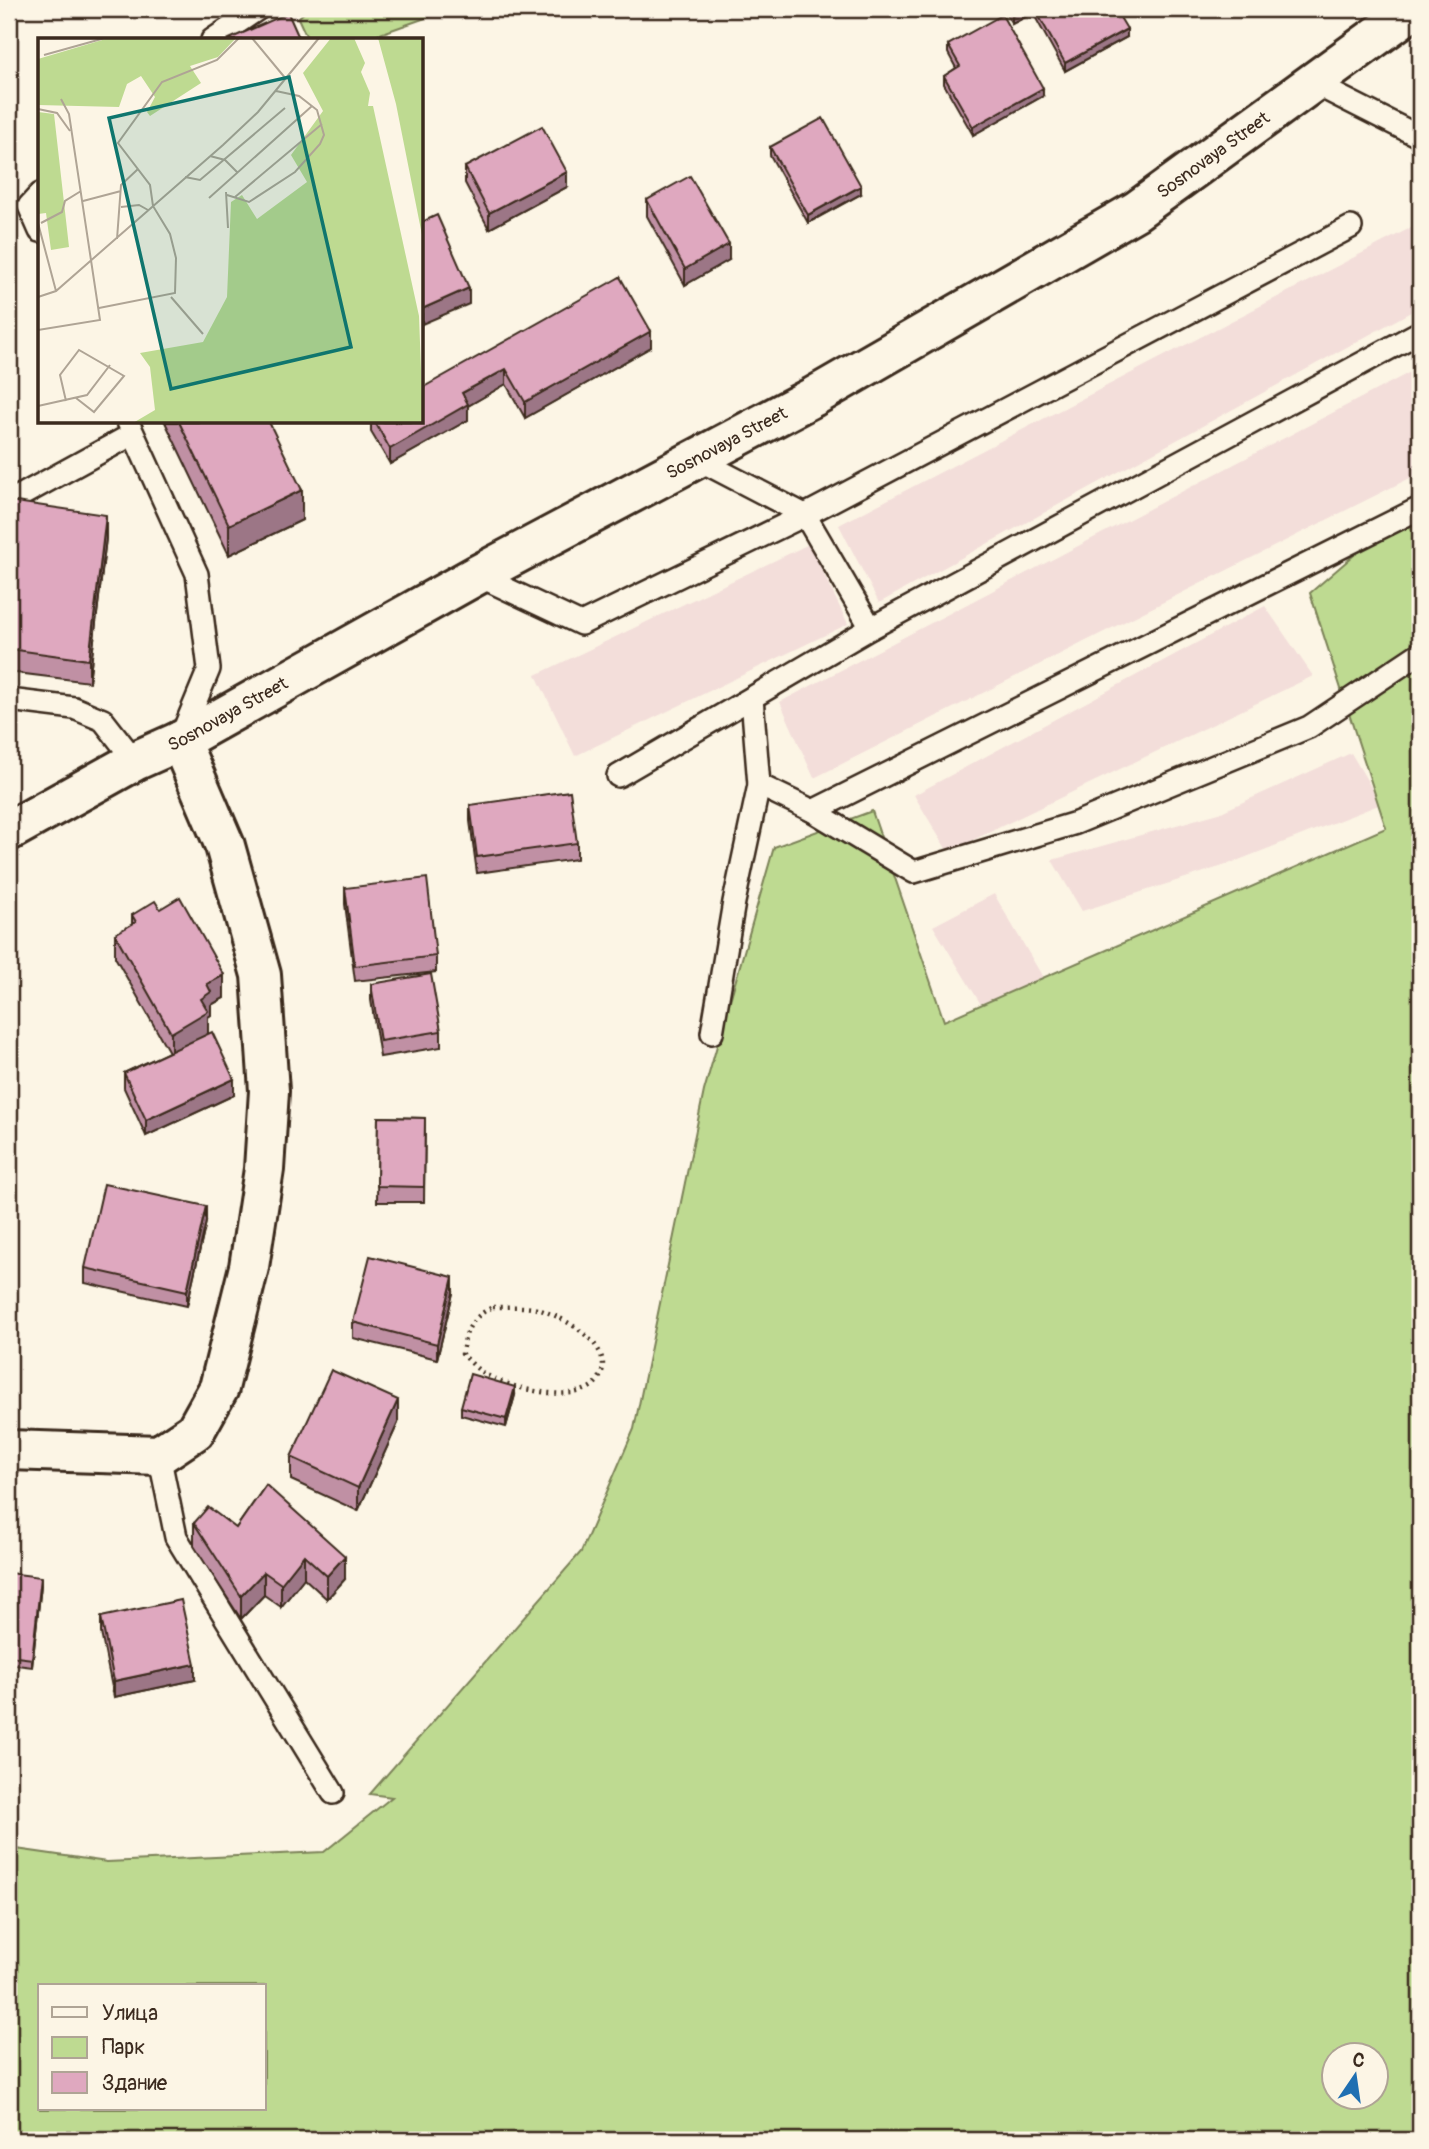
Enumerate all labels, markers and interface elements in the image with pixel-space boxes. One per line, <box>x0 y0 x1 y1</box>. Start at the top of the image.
inset map <box>38 38 424 424</box>
street label: Sosnovaya Street <box>1152 106 1275 204</box>
street label: Sosnovaya Street <box>662 401 792 484</box>
street label: Sosnovaya Street <box>164 671 292 756</box>
legend <box>38 1984 266 2110</box>
text: Улица <box>102 2000 158 2027</box>
text: Парк <box>102 2034 145 2061</box>
north arrow <box>1320 2040 1390 2110</box>
text: С <box>1350 2047 1367 2073</box>
text: Здание <box>102 2070 168 2097</box>

